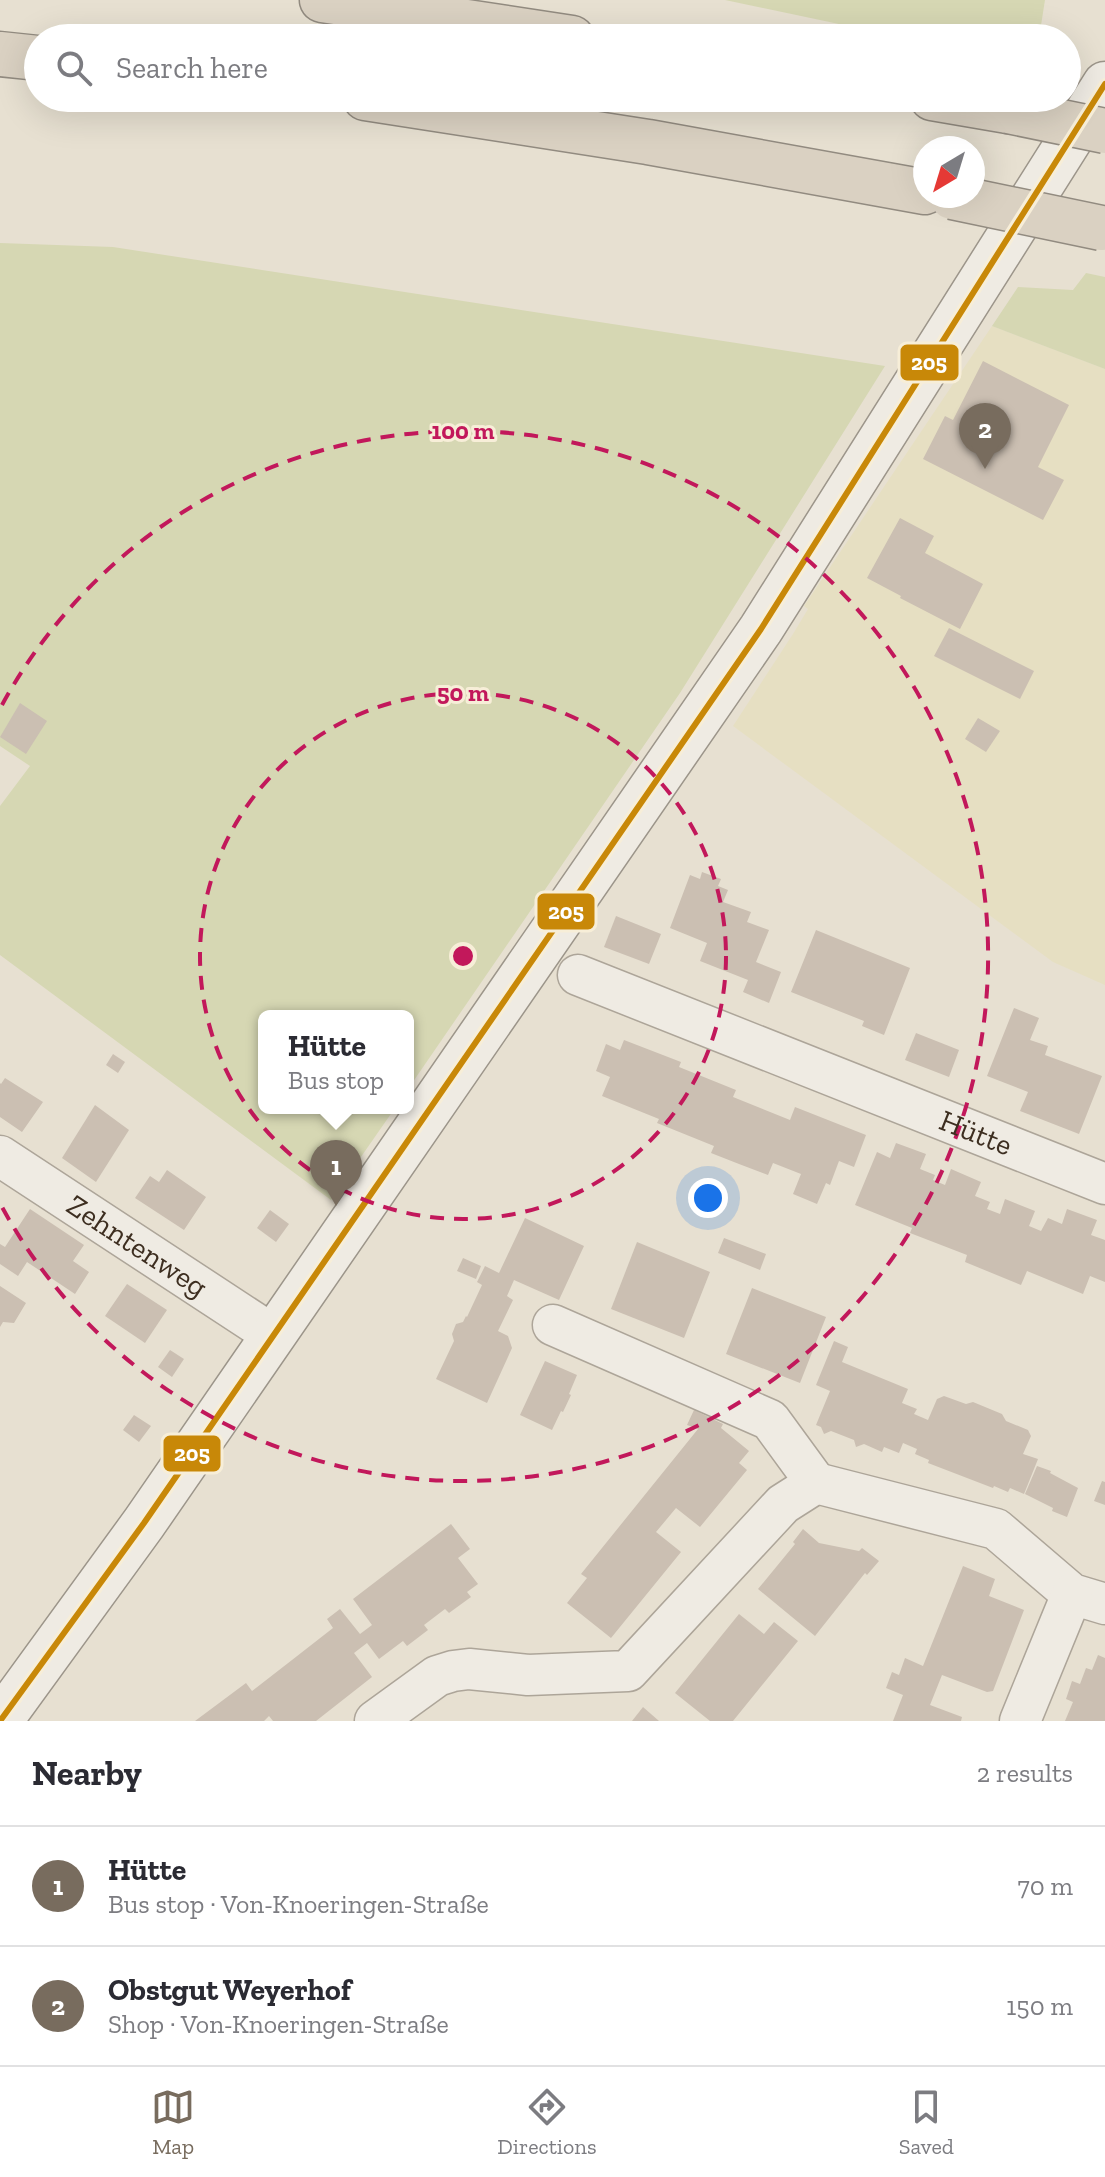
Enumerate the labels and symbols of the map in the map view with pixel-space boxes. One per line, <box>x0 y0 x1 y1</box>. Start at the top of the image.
north arrow <box>913 136 985 208</box>
line badge: 205 <box>899 343 960 382</box>
text: 205 <box>911 349 947 376</box>
pin: 2 <box>959 403 1011 469</box>
text: 100 m <box>432 416 494 445</box>
text: 50 m <box>437 678 489 707</box>
line badge: 205 <box>536 892 596 931</box>
text: 205 <box>548 898 584 925</box>
centre of rings <box>449 942 477 970</box>
street label: Hütte <box>934 1102 1018 1163</box>
pin: 1 <box>310 1140 362 1206</box>
your location <box>688 1178 728 1218</box>
street label: Zehntenweg <box>60 1187 214 1305</box>
line badge: 205 <box>162 1434 222 1473</box>
text: 205 <box>174 1440 210 1467</box>

